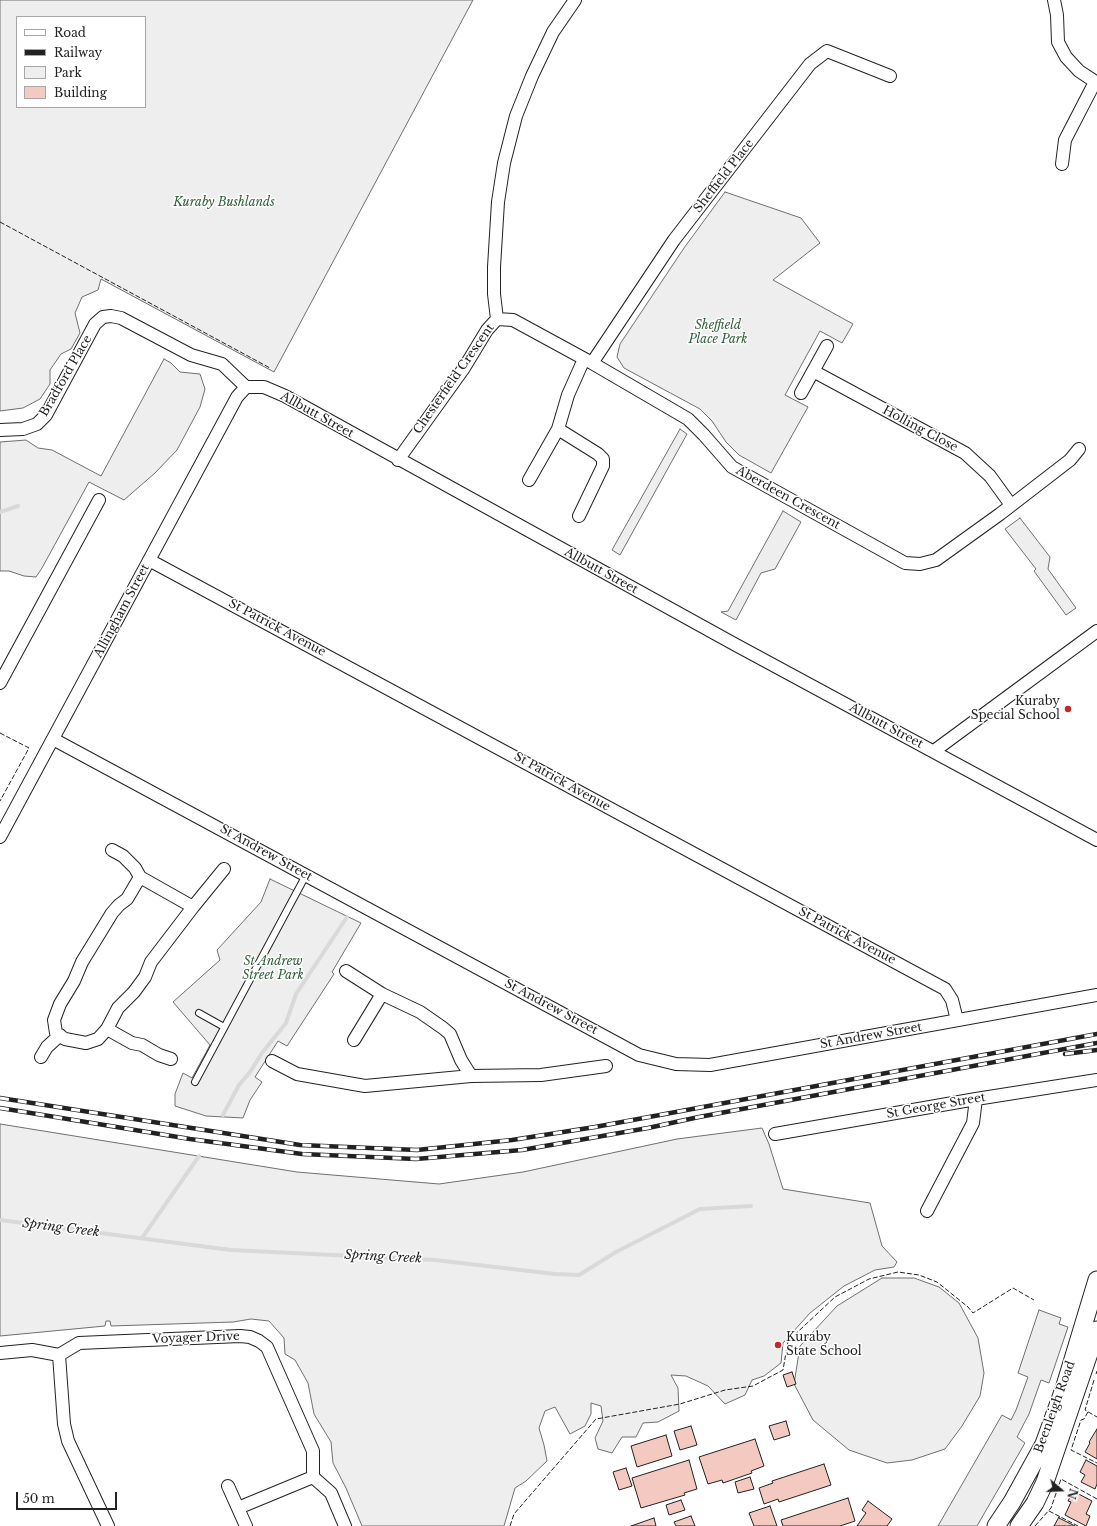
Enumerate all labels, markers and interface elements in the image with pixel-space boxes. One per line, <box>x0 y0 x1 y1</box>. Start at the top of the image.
legend <box>16 16 146 108</box>
text: Road <box>54 25 86 40</box>
text: Railway <box>54 45 102 60</box>
text: Park <box>54 65 82 80</box>
text: Building <box>54 85 107 100</box>
street label: Sheffield Place <box>691 137 757 215</box>
park label: Kuraby Bushlands <box>173 196 275 210</box>
park label: Sheffield Place Park <box>689 319 747 347</box>
street label: Chesterfield Crescent <box>410 321 498 437</box>
street label: Bradford Place <box>37 333 95 419</box>
street label: Allbutt Street <box>278 389 356 441</box>
street label: Holling Close <box>880 403 960 455</box>
street label: Aberdeen Crescent <box>733 463 843 533</box>
street label: Allbutt Street <box>562 545 640 597</box>
street label: Allingham Street <box>91 562 153 660</box>
street label: St Patrick Avenue <box>226 596 328 660</box>
place label: Kuraby Special School <box>971 695 1060 723</box>
street label: Allbutt Street <box>847 700 925 752</box>
marker: Kuraby Special School <box>1063 704 1073 714</box>
street label: St Patrick Avenue <box>511 750 613 814</box>
street label: St Andrew Street <box>217 822 315 884</box>
street label: St Patrick Avenue <box>796 904 898 968</box>
park label: St Andrew Street Park <box>242 955 304 983</box>
street label: St Andrew Street <box>502 976 600 1038</box>
street label: St Andrew Street <box>819 1020 923 1052</box>
street label: St George Street <box>885 1090 987 1122</box>
water label: Spring Creek <box>21 1216 101 1240</box>
water label: Spring Creek <box>344 1247 422 1267</box>
street label: Voyager Drive <box>152 1329 240 1347</box>
place label: Kuraby State School <box>786 1331 862 1359</box>
marker: Kuraby State School <box>773 1340 783 1350</box>
street label: Beenleigh Road <box>1032 1359 1078 1455</box>
north arrow <box>1041 1470 1081 1510</box>
scale bar <box>18 1484 119 1510</box>
text: N <box>1064 1487 1081 1501</box>
text: 50 m <box>23 1491 55 1506</box>

